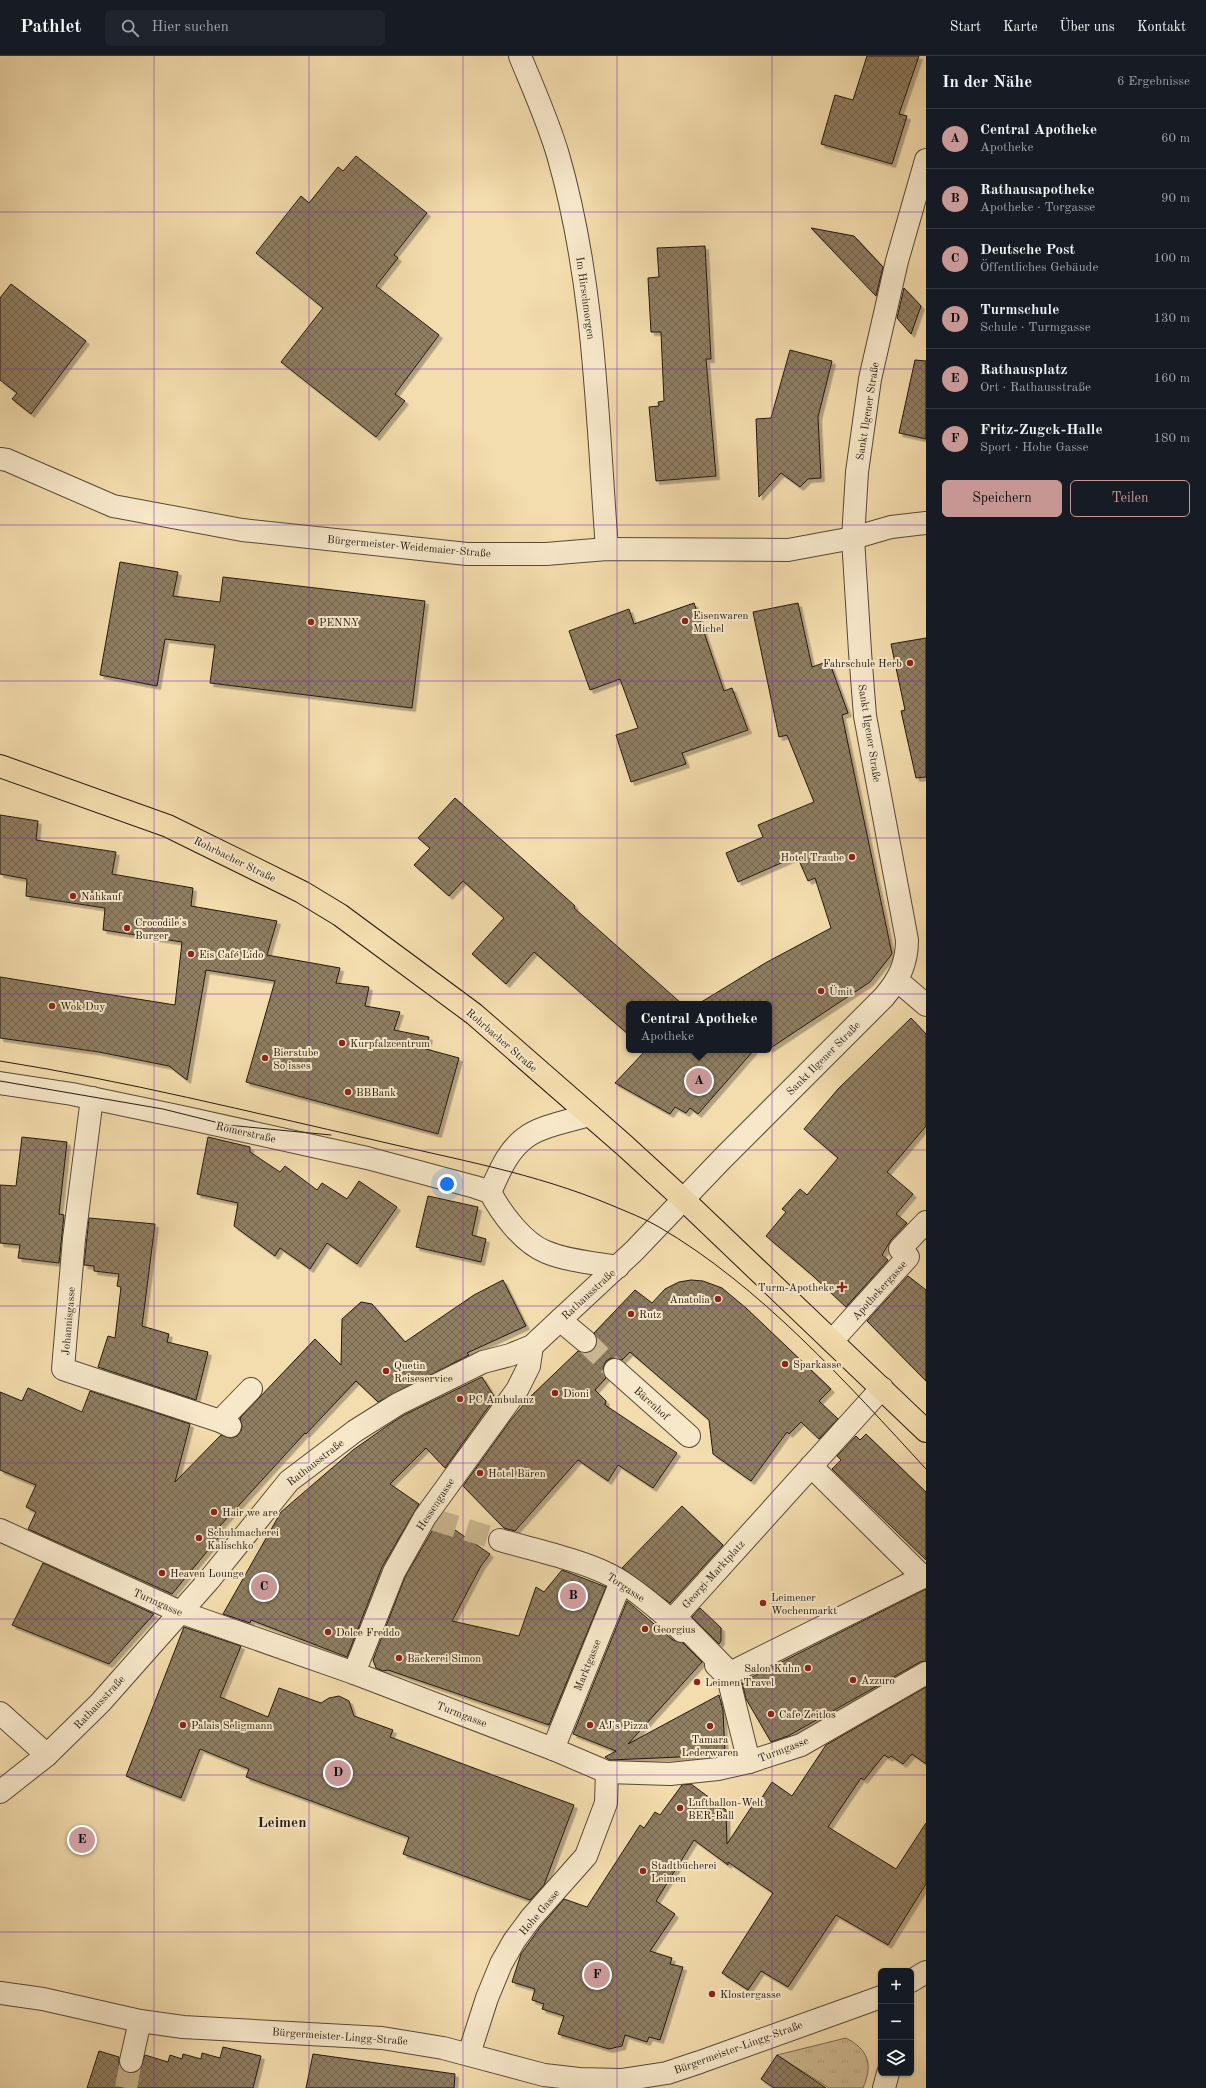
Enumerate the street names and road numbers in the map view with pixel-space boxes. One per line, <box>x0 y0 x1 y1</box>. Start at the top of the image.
street label: Im Hirschmorgen <box>573 256 596 340</box>
street label: Sankt Ilgener Straße <box>855 361 882 461</box>
street label: Bürgermeister-Weidemaier-Straße <box>327 535 491 560</box>
street label: Sankt Ilgener Straße <box>855 683 882 783</box>
street label: Rohrbacher Straße <box>192 836 277 885</box>
street label: Rohrbacher Straße <box>464 1008 539 1075</box>
street label: Sankt Ilgener Straße <box>785 1020 863 1098</box>
street label: Römerstraße <box>215 1121 277 1146</box>
street label: Apothekergasse <box>851 1259 910 1323</box>
street label: Rathausstraße <box>560 1268 618 1323</box>
street label: Johannisgasse <box>61 1287 78 1356</box>
street label: Bärenhof <box>631 1385 671 1423</box>
street label: Rathausstraße <box>285 1438 346 1489</box>
street label: Hessengasse <box>415 1477 457 1533</box>
street label: Georgi-Marktplatz <box>681 1539 748 1611</box>
street label: Torgasse <box>604 1572 646 1605</box>
street label: Turmgasse <box>131 1588 184 1619</box>
street label: Marktgasse <box>573 1638 604 1693</box>
street label: Rathausstraße <box>73 1674 128 1732</box>
street label: Turmgasse <box>435 1701 488 1730</box>
street label: Turmgasse <box>757 1736 810 1765</box>
street label: Hohe Gasse <box>518 1888 562 1938</box>
street label: Bürgermeister-Lingg-Straße <box>673 2020 804 2077</box>
street label: Bürgermeister-Lingg-Straße <box>272 2027 408 2048</box>

